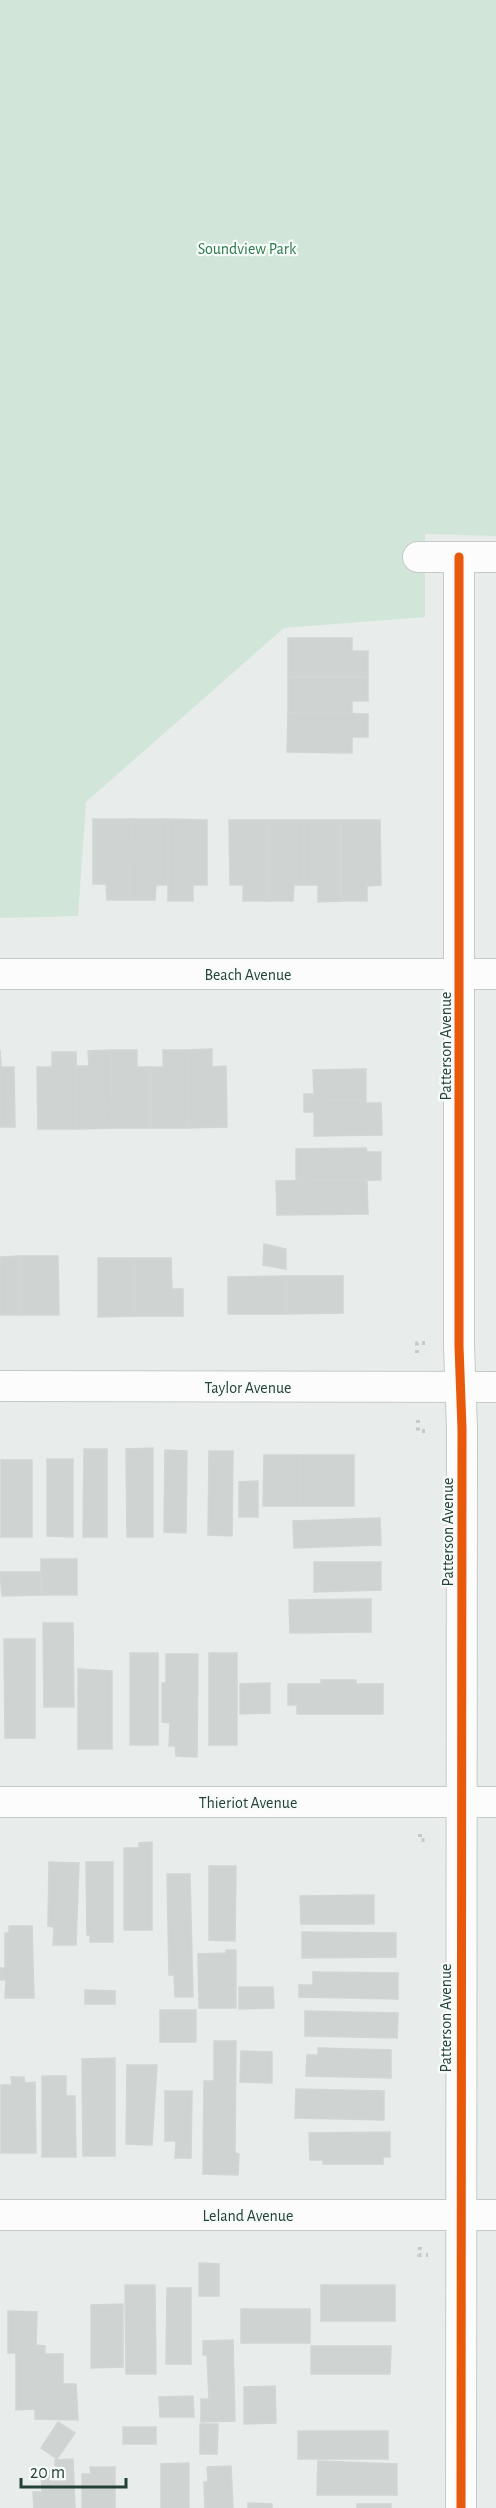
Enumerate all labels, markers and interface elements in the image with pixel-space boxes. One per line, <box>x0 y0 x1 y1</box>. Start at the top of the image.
park label: Soundview Park <box>198 241 297 257</box>
street label: Beach Avenue <box>205 967 291 983</box>
street label: Patterson Avenue <box>438 992 454 1100</box>
street label: Taylor Avenue <box>205 1380 291 1397</box>
street label: Patterson Avenue <box>440 1478 456 1586</box>
street label: Thieriot Avenue <box>199 1795 297 1811</box>
street label: Patterson Avenue <box>438 1964 454 2072</box>
street label: Leland Avenue <box>203 2208 293 2224</box>
scale bar <box>21 2451 126 2489</box>
text: 20 m <box>30 2464 65 2482</box>

